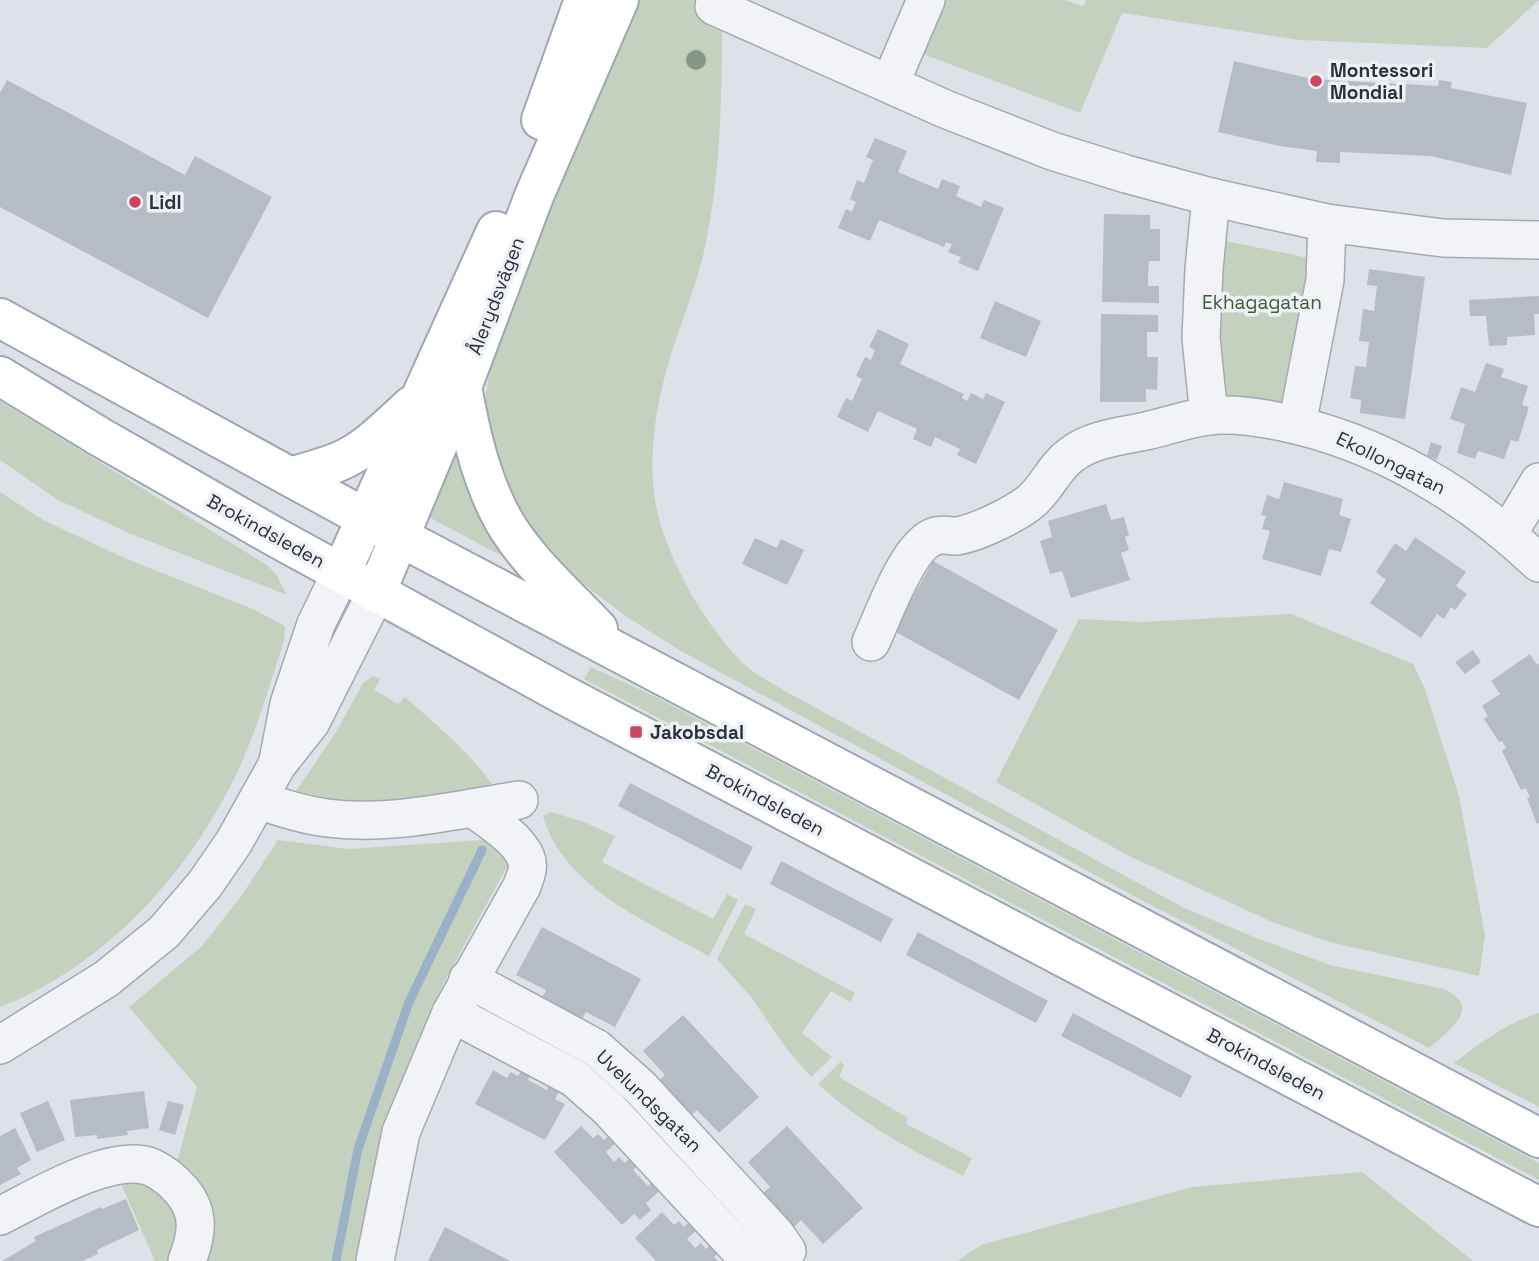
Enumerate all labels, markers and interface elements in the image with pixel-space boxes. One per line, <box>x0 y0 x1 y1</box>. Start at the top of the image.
place label: Montessori Mondial <box>1330 58 1433 105</box>
marker: Montessori Mondial <box>1308 73 1324 89</box>
place label: Lidl <box>149 190 182 215</box>
marker: Lidl <box>127 194 143 210</box>
street label: Ålerydsvägen <box>462 234 530 358</box>
park label: Ekhagagatan <box>1202 290 1322 315</box>
street label: Ekollongatan <box>1332 426 1450 500</box>
street label: Brokindsleden <box>203 488 329 574</box>
place label: Jakobsdal <box>650 720 744 745</box>
marker: Jakobsdal <box>628 724 644 740</box>
street label: Brokindsleden <box>701 758 829 842</box>
street label: Brokindsleden <box>1202 1022 1330 1106</box>
street label: Uvelundsgatan <box>591 1044 707 1158</box>

